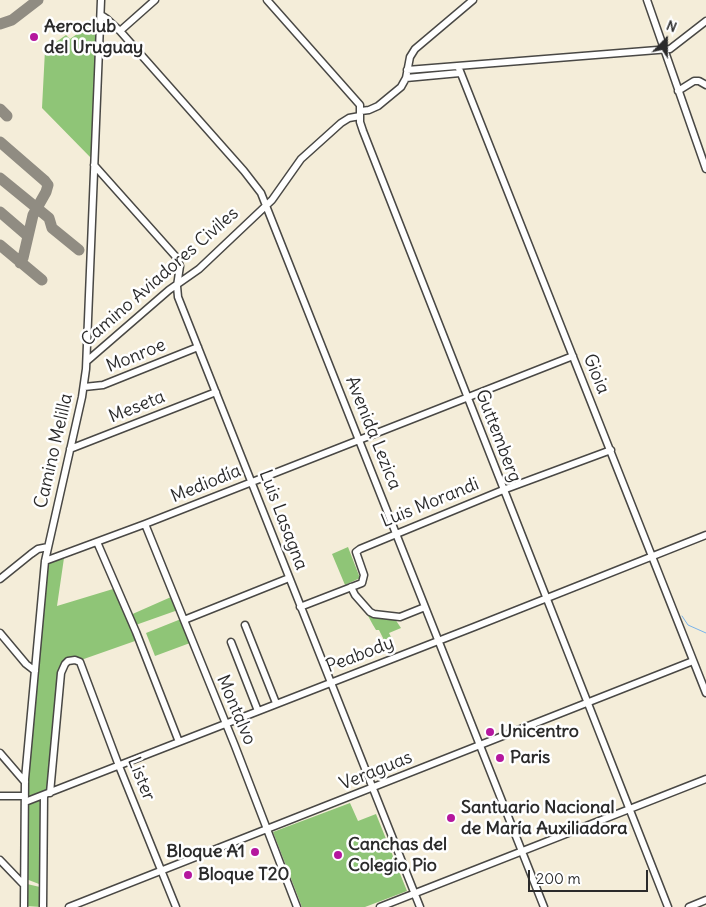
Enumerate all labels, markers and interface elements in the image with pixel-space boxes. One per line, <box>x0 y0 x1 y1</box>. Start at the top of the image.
north arrow <box>641 15 691 65</box>
place label: Aeroclub del Uruguay <box>44 16 143 58</box>
text: N <box>664 16 679 36</box>
marker: Aeroclub del Uruguay <box>28 31 40 43</box>
street label: Camino Aviadores Civiles <box>77 203 243 351</box>
street label: Monroe <box>103 334 169 378</box>
street label: Gioia <box>578 351 614 397</box>
street label: Avenida Lezica <box>340 373 406 493</box>
street label: Meseta <box>106 386 168 428</box>
street label: Guttemberg <box>470 386 526 486</box>
street label: Camino Melilla <box>30 391 78 511</box>
street label: Mediodía <box>168 460 244 508</box>
street label: Luis Lasagna <box>254 467 312 573</box>
street label: Luis Morandi <box>378 474 482 532</box>
street label: Peabody <box>323 632 397 678</box>
street label: Montalvo <box>212 672 260 748</box>
place label: Unicentro <box>500 721 579 743</box>
marker: Unicentro <box>484 726 496 738</box>
street label: Veraguas <box>336 747 416 795</box>
place label: Paris <box>510 747 550 769</box>
marker: Paris <box>494 752 506 764</box>
street label: Lister <box>123 754 159 804</box>
place label: Santuario Nacional de María Auxiliadora <box>461 797 628 840</box>
marker: Santuario Nacional de María Auxiliadora <box>445 812 457 824</box>
place label: Canchas del Colegio Pio <box>348 834 447 876</box>
place label: Bloque A1 <box>166 841 245 863</box>
marker: Bloque A1 <box>249 846 261 858</box>
marker: Canchas del Colegio Pio <box>332 849 344 861</box>
scale bar <box>531 860 651 892</box>
place label: Bloque T20 <box>198 864 289 886</box>
marker: Bloque T20 <box>182 869 194 881</box>
text: 200 m <box>536 869 581 888</box>

